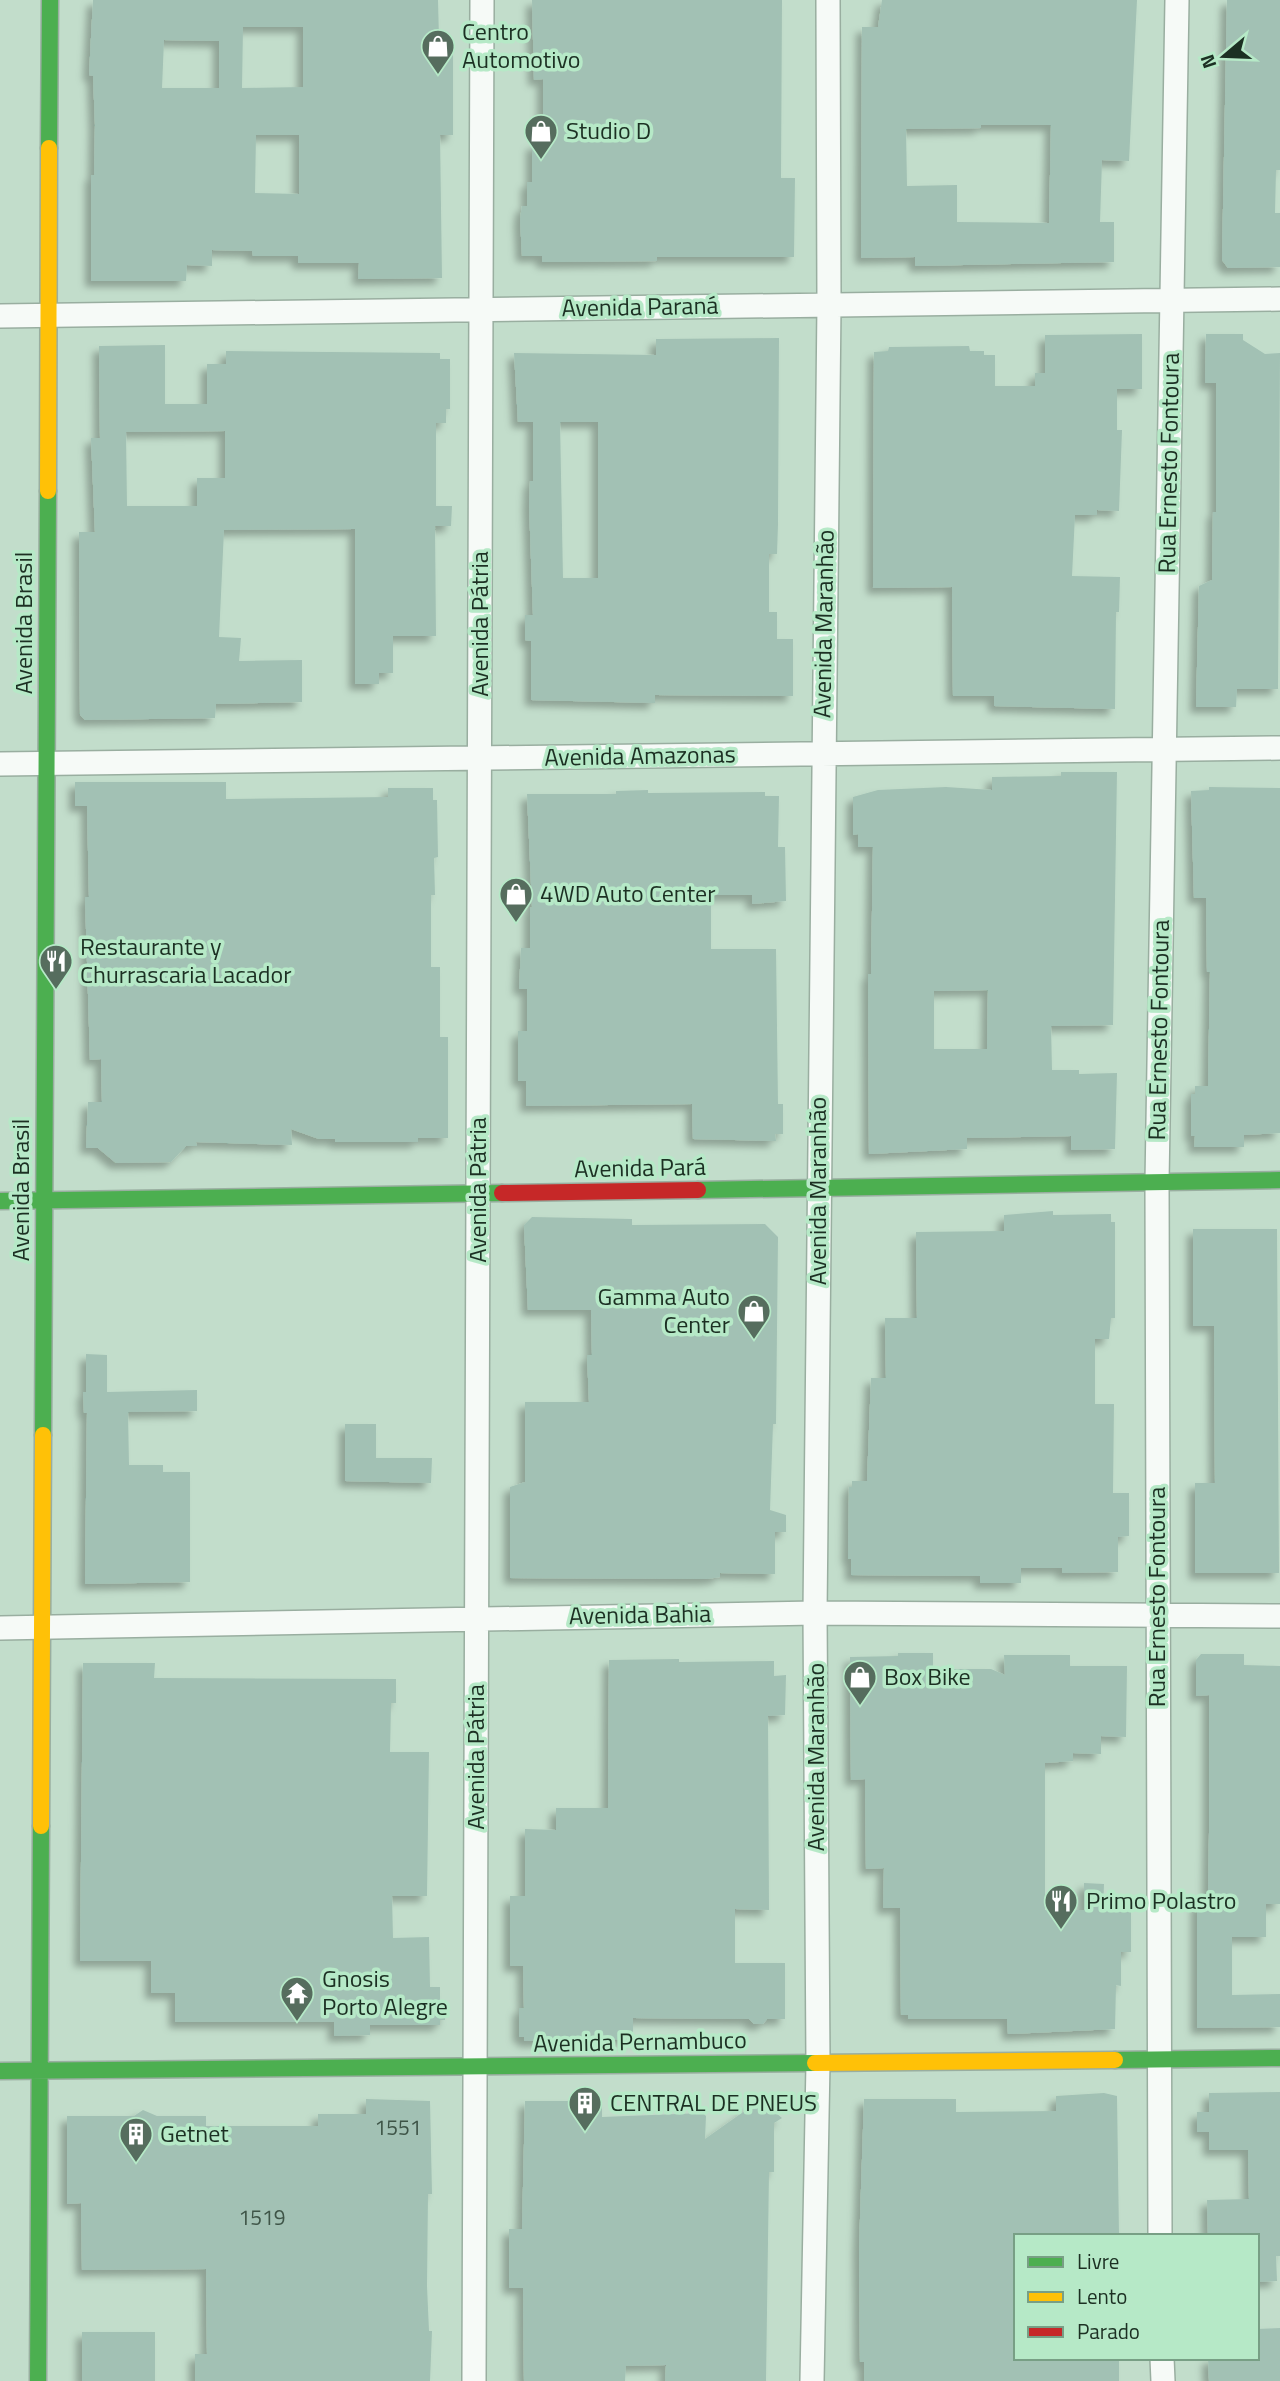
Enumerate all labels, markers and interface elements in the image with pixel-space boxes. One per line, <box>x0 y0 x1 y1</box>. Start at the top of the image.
place label: Centro Automotivo <box>462 13 580 77</box>
north arrow <box>1189 21 1259 91</box>
shop icon: Centro Automotivo <box>419 27 457 76</box>
text: N <box>1192 51 1223 73</box>
shop icon: Studio D <box>522 112 560 161</box>
place label: Studio D <box>566 112 651 148</box>
street label: Avenida Paraná <box>561 287 719 325</box>
street label: Rua Ernesto Fontoura <box>1148 352 1188 574</box>
street label: Avenida Maranhão <box>803 529 843 719</box>
street label: Avenida Pátria <box>461 551 497 697</box>
street label: Avenida Brasil <box>5 552 41 694</box>
street label: Avenida Amazonas <box>544 735 736 775</box>
shop icon: 4WD Auto Center <box>497 875 535 924</box>
place label: 4WD Auto Center <box>540 875 716 911</box>
street label: Rua Ernesto Fontoura <box>1138 919 1178 1141</box>
place label: Restaurante y Churrascaria Lacador <box>80 928 292 992</box>
restaurant icon: Restaurante y Churrascaria Lacador <box>37 942 75 991</box>
street label: Avenida Maranhão <box>799 1097 835 1285</box>
street label: Avenida Pátria <box>459 1117 495 1263</box>
street label: Avenida Brasil <box>2 1119 38 1261</box>
street label: Avenida Pará <box>574 1148 706 1186</box>
place label: Gamma Auto Center <box>598 1278 730 1342</box>
shop icon: Gamma Auto Center <box>735 1292 773 1341</box>
street label: Rua Ernesto Fontoura <box>1138 1487 1174 1707</box>
street label: Avenida Bahia <box>568 1595 712 1633</box>
shop icon: Box Bike <box>841 1658 879 1707</box>
place label: Box Bike <box>884 1658 971 1694</box>
street label: Avenida Maranhão <box>797 1663 833 1851</box>
street label: Avenida Pátria <box>457 1684 493 1830</box>
restaurant icon: Primo Polastro <box>1042 1882 1080 1931</box>
place label: Primo Polastro <box>1086 1882 1237 1918</box>
place label: Gnosis Porto Alegre <box>322 1960 448 2024</box>
temple icon: Gnosis Porto Alegre <box>278 1974 316 2023</box>
street label: Avenida Pernambuco <box>533 2021 747 2061</box>
building icon: CENTRAL DE PNEUS <box>566 2084 604 2133</box>
place label: CENTRAL DE PNEUS <box>610 2084 817 2120</box>
house number: 1551 <box>374 2111 422 2143</box>
building icon: Getnet <box>117 2115 155 2164</box>
place label: Getnet <box>160 2115 229 2151</box>
house number: 1519 <box>238 2201 286 2233</box>
legend <box>1014 2234 1259 2360</box>
text: Livre <box>1077 2245 1119 2277</box>
text: Lento <box>1077 2280 1127 2312</box>
text: Parado <box>1077 2315 1140 2347</box>

